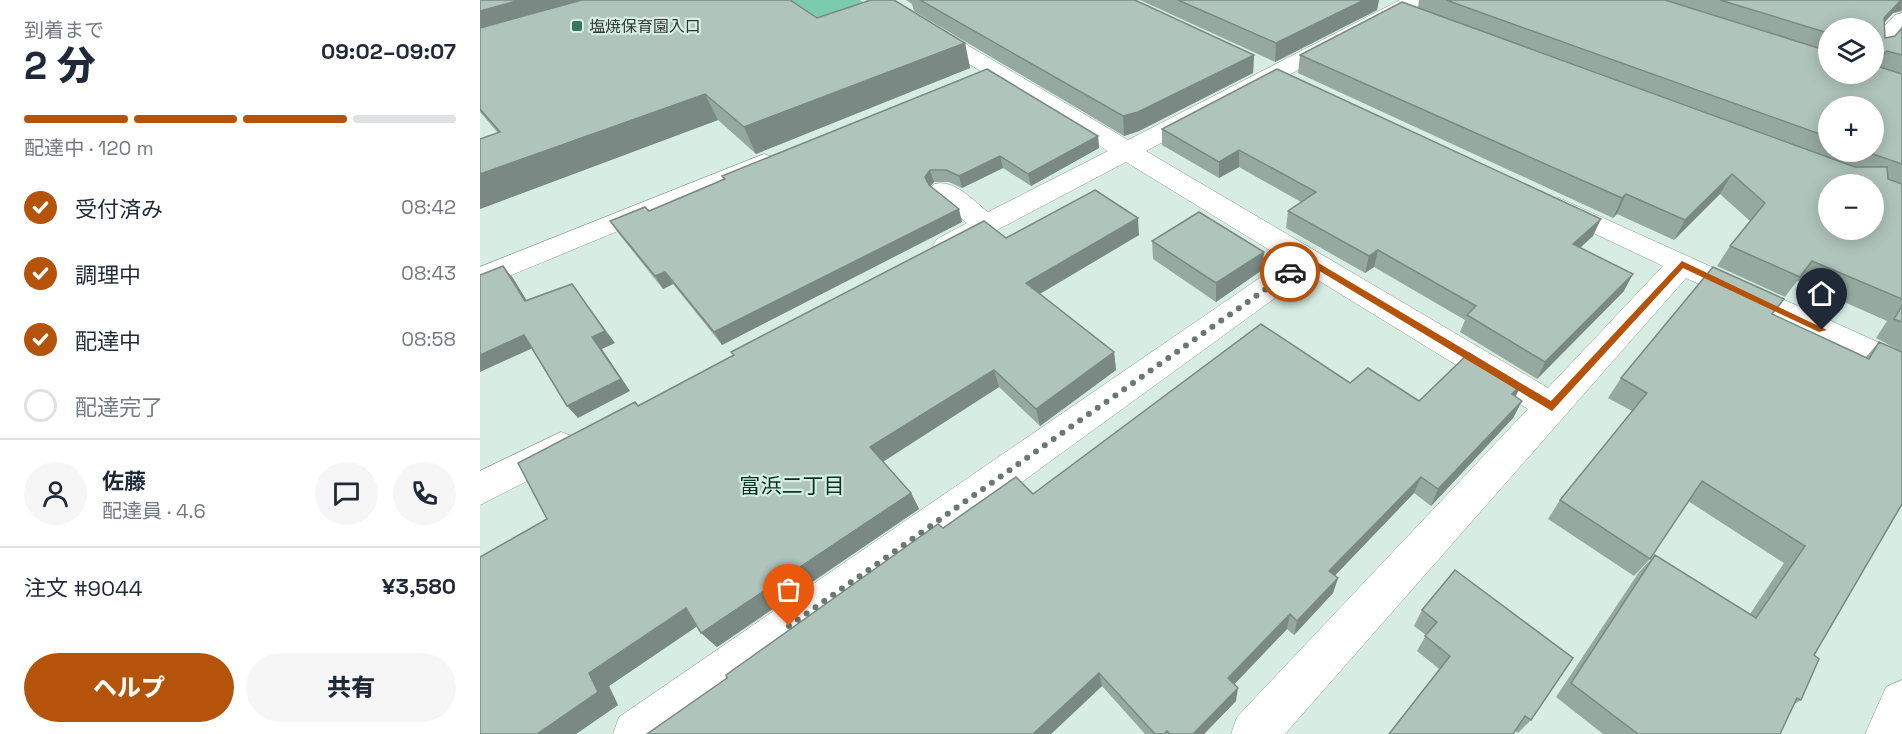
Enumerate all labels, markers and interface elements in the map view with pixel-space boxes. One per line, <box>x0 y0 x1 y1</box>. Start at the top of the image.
place label: 塩焼保育園入口 <box>589 16 701 37</box>
text: 到着まで <box>24 17 104 43</box>
map controls <box>1818 18 1884 240</box>
button: layers <box>1818 18 1884 84</box>
marker: 塩焼保育園入口 <box>570 19 584 33</box>
text: 09:02–09:07 <box>321 37 456 65</box>
text: 2 分 <box>24 41 96 90</box>
button: + <box>1818 96 1884 162</box>
text: 配達中 · 120 m <box>24 135 154 161</box>
button: − <box>1818 174 1884 240</box>
icon: check <box>24 191 57 224</box>
text: 08:42 <box>401 194 456 220</box>
text: 受付済み <box>75 195 163 223</box>
courier <box>1260 242 1320 302</box>
icon: car <box>1274 256 1307 289</box>
icon: check <box>24 257 57 290</box>
text: 08:43 <box>401 260 456 286</box>
text: 調理中 <box>75 261 141 289</box>
pin <box>1796 268 1847 330</box>
icon: home <box>1805 277 1838 310</box>
icon: check <box>24 323 57 356</box>
text: 08:58 <box>401 326 456 352</box>
text: 配達中 <box>75 327 141 355</box>
text: 配達完了 <box>75 393 163 421</box>
button: person <box>24 462 87 525</box>
button: chat <box>315 462 378 525</box>
button: phone <box>393 462 456 525</box>
text: 佐藤 <box>102 467 146 495</box>
district label: 富浜二丁目 <box>740 472 845 499</box>
text: 配達員 · 4.6 <box>102 498 206 524</box>
pin <box>763 564 814 626</box>
text: ¥3,580 <box>382 572 456 600</box>
icon: bag <box>772 573 805 606</box>
text: 注文 #9044 <box>24 574 143 602</box>
button: ヘルプ <box>24 653 234 722</box>
button: 共有 <box>246 653 456 722</box>

